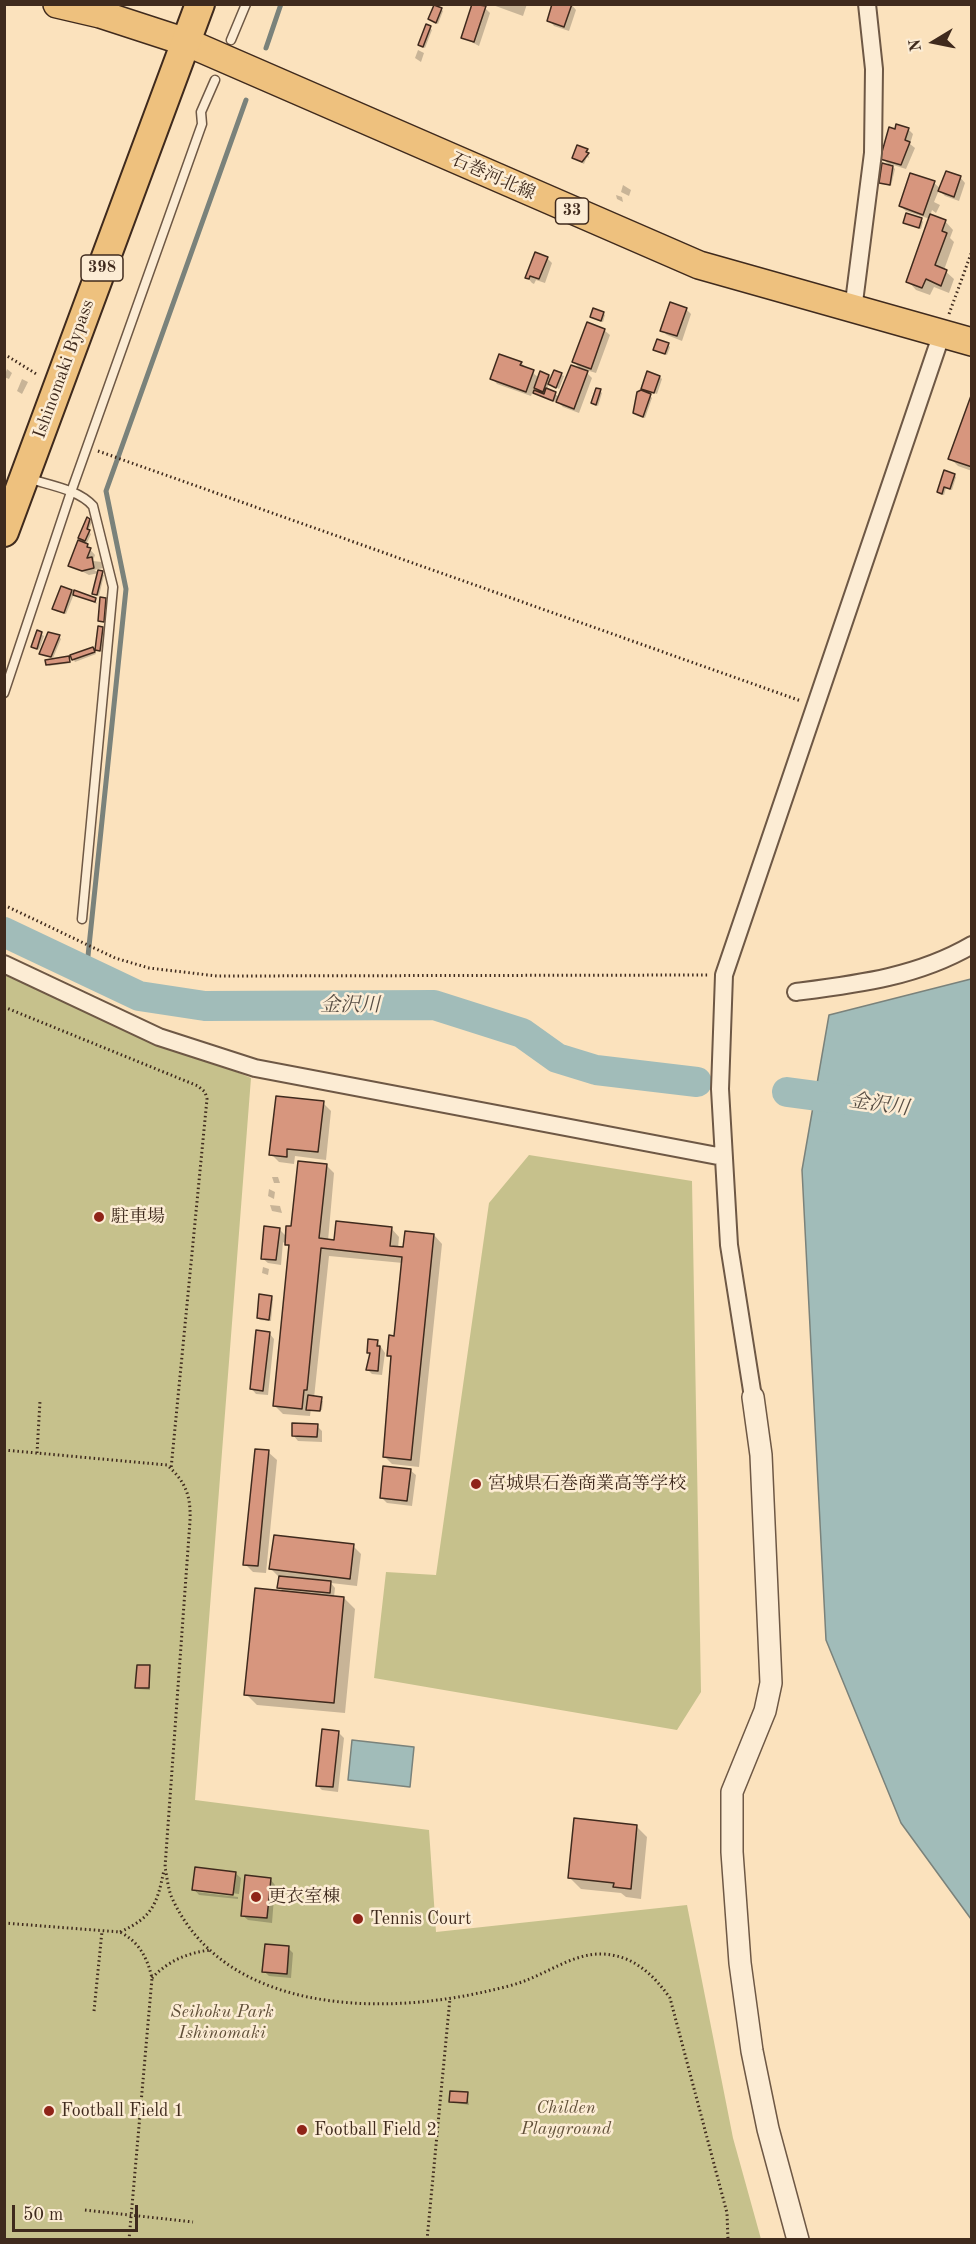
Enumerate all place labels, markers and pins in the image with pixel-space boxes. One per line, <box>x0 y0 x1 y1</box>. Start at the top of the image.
place label: 駐車場 <box>111 1206 165 1228</box>
marker: 駐車場 <box>92 1210 106 1224</box>
place label: 宮城県石巻商業高等学校 <box>488 1473 686 1495</box>
marker: 宮城県石巻商業高等学校 <box>469 1477 483 1491</box>
place label: 更衣室棟 <box>268 1886 340 1908</box>
marker: 更衣室棟 <box>249 1890 263 1904</box>
place label: Tennis Court <box>370 1908 471 1930</box>
marker: Tennis Court <box>351 1912 365 1926</box>
place label: Football Field 1 <box>61 2100 184 2122</box>
marker: Football Field 1 <box>42 2104 56 2118</box>
place label: Football Field 2 <box>314 2119 437 2141</box>
marker: Football Field 2 <box>295 2123 309 2137</box>

